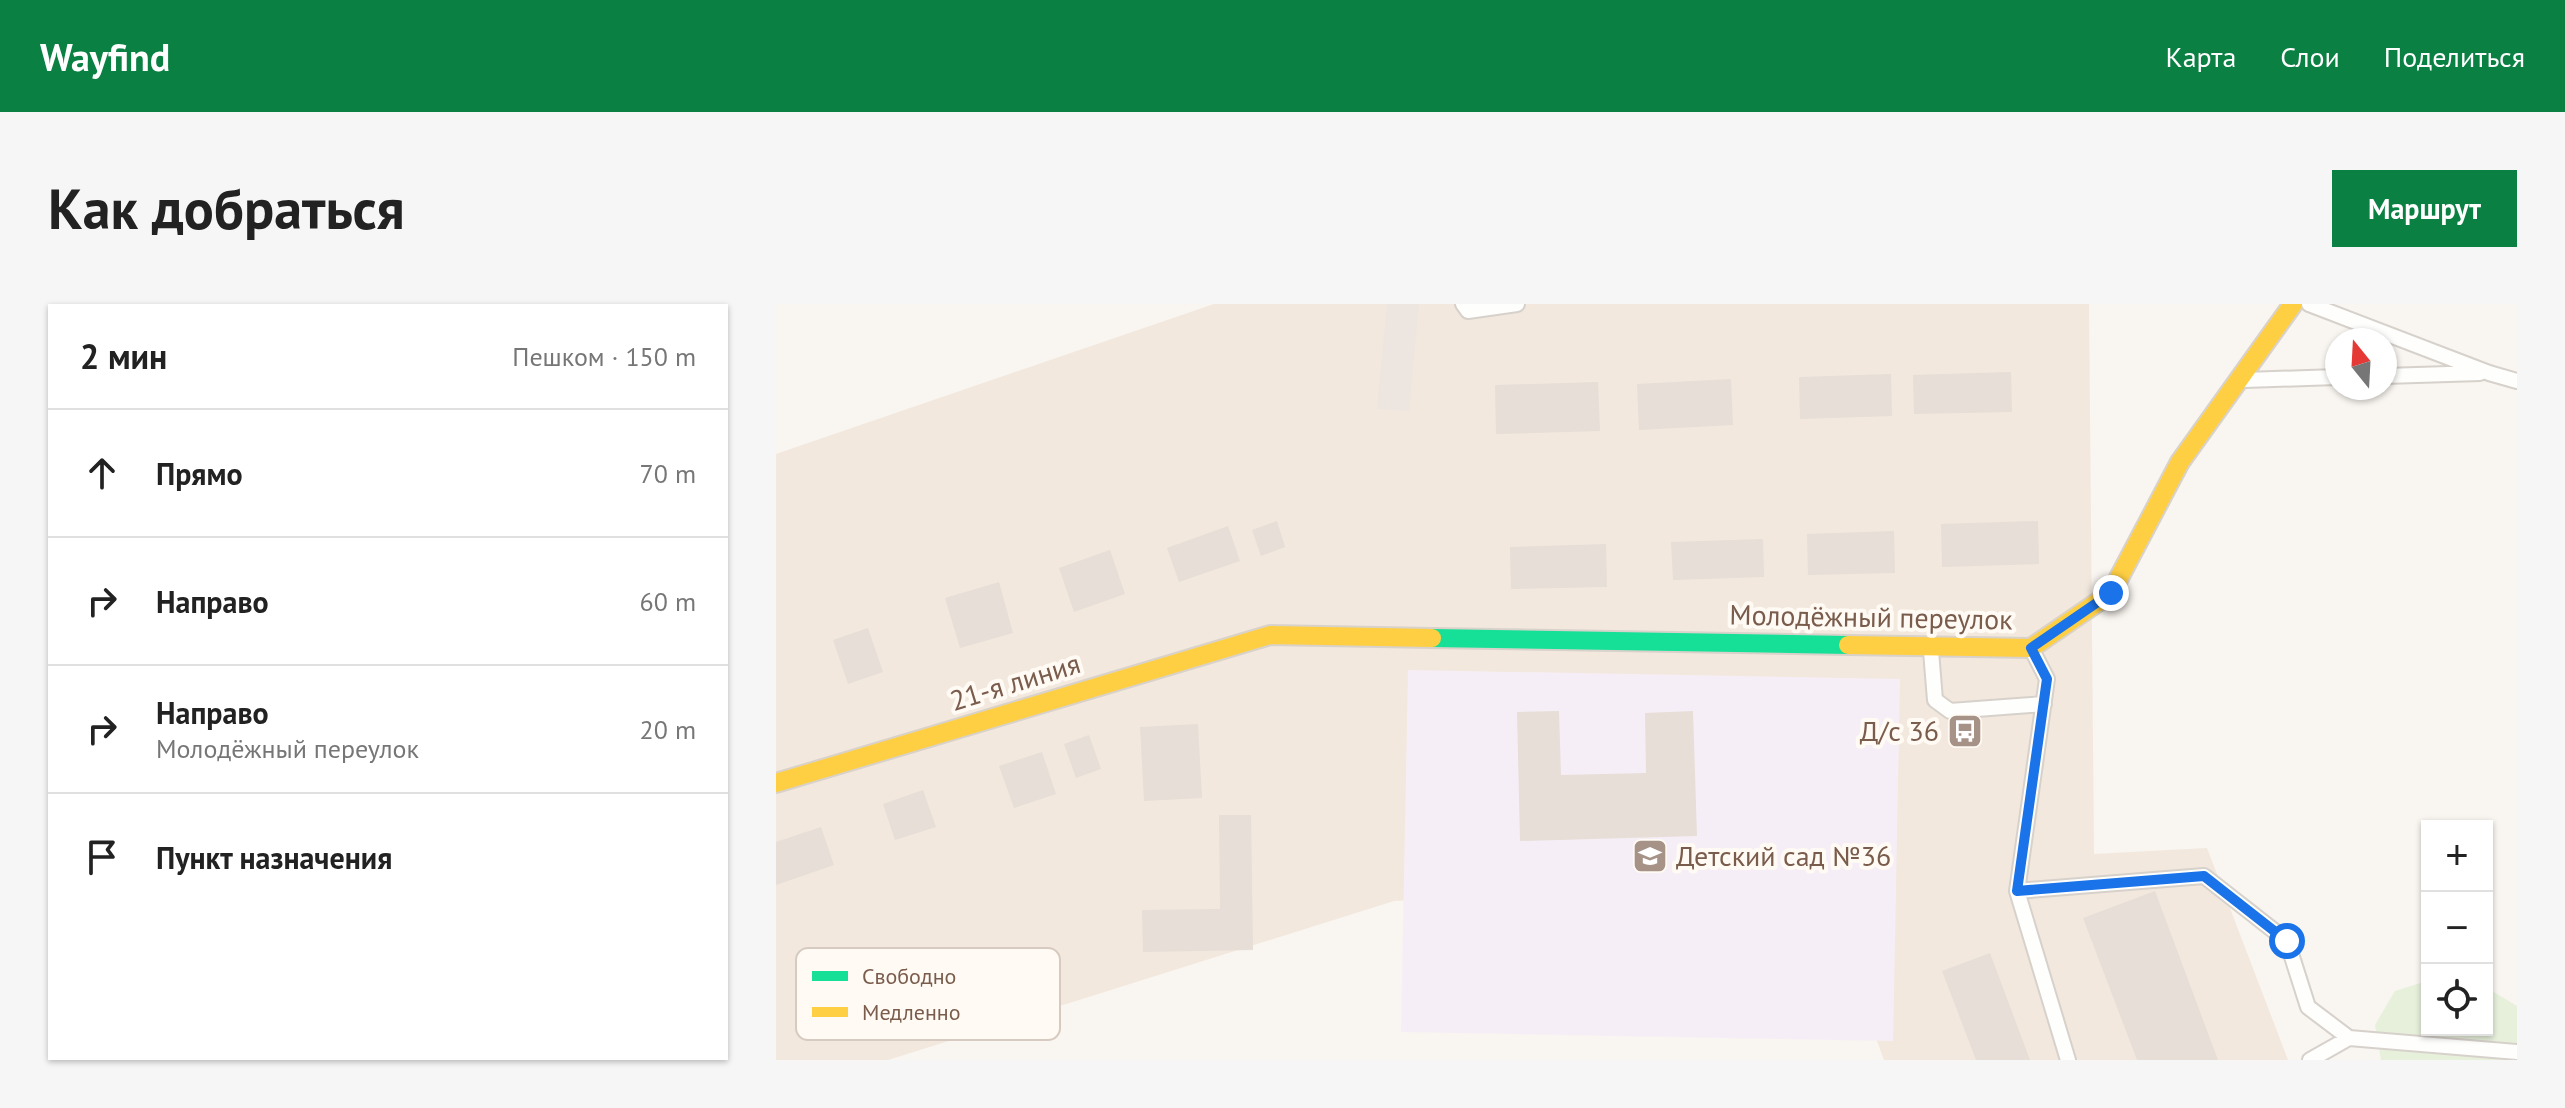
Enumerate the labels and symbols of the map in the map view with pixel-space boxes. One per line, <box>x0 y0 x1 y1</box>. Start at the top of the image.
north arrow <box>2325 328 2397 400</box>
route end <box>2093 575 2129 611</box>
street label: Молодёжный переулок <box>1729 596 2014 637</box>
street label: 21-я линия <box>945 644 1085 719</box>
place label: Д/с 36 <box>1860 712 1939 749</box>
bus stop icon: Д/с 36 <box>1946 712 1984 750</box>
school or university icon: Детский сад №36 <box>1631 837 1669 875</box>
place label: Детский сад №36 <box>1676 837 1891 874</box>
route start <box>2269 923 2305 959</box>
legend <box>796 948 1060 1040</box>
text: Свободно <box>862 962 956 990</box>
text: Медленно <box>862 998 960 1026</box>

